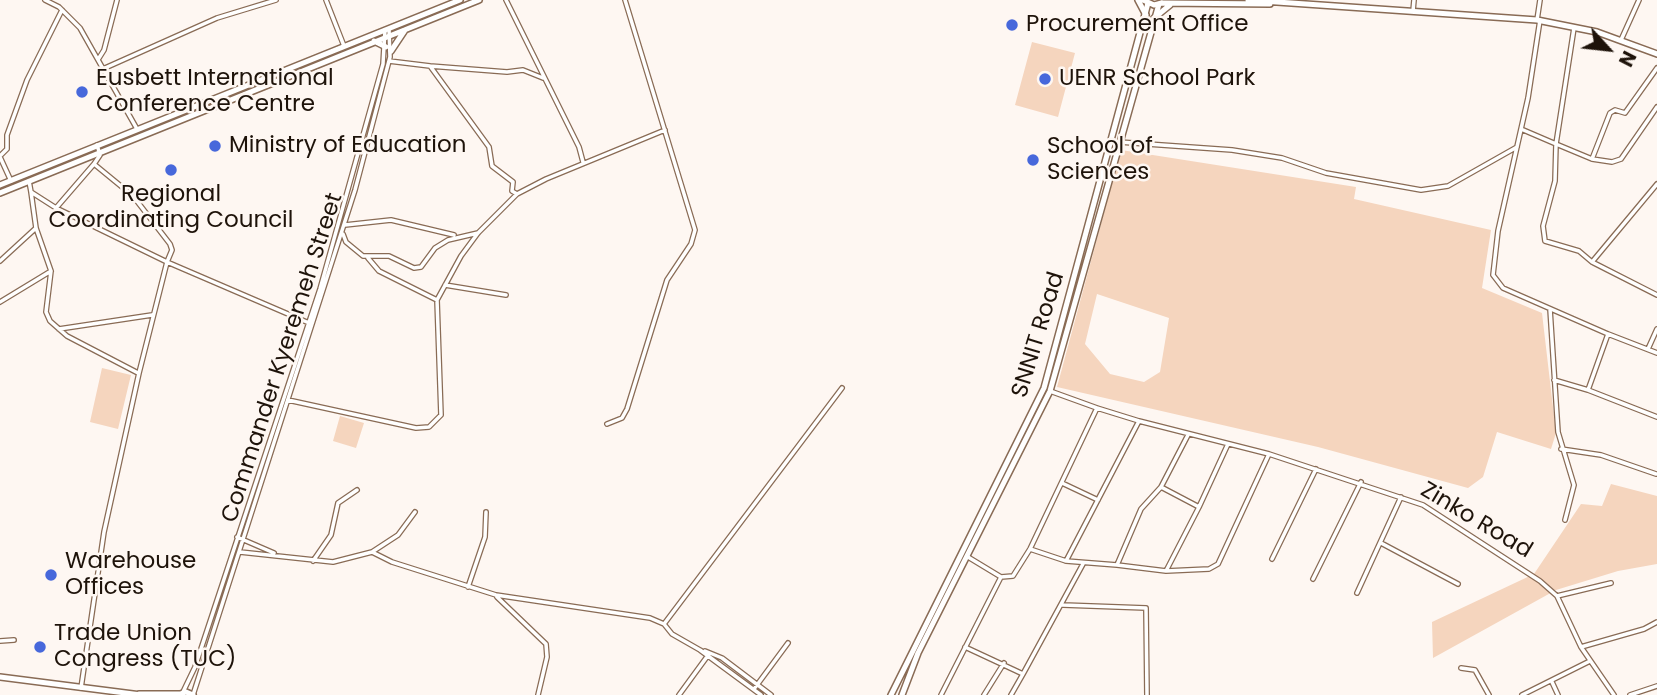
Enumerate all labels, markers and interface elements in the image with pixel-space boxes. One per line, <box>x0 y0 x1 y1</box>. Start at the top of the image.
place label: Procurement Office <box>1026 11 1248 39</box>
north arrow <box>1573 14 1643 84</box>
marker: Procurement Office <box>1004 17 1020 33</box>
text: N <box>1612 46 1642 71</box>
place label: Eusbett International Conference Centre <box>96 65 334 119</box>
place label: UENR School Park <box>1059 65 1255 93</box>
marker: UENR School Park <box>1037 71 1053 87</box>
marker: Eusbett International Conference Centre <box>74 84 90 100</box>
place label: Ministry of Education <box>229 132 466 160</box>
place label: School of Sciences <box>1047 133 1153 187</box>
marker: Ministry of Education <box>207 138 223 154</box>
marker: School of Sciences <box>1025 152 1041 168</box>
marker: Regional Coordinating Council <box>163 162 179 178</box>
place label: Regional Coordinating Council <box>49 181 293 235</box>
street label: Commander Kyeremeh Street <box>217 190 349 526</box>
street label: SNNIT Road <box>1007 269 1071 401</box>
street label: Zinko Road <box>1415 477 1537 565</box>
place label: Warehouse Offices <box>65 548 196 602</box>
marker: Warehouse Offices <box>43 567 59 583</box>
place label: Trade Union Congress (TUC) <box>54 620 236 674</box>
marker: Trade Union Congress (TUC) <box>32 639 48 655</box>

